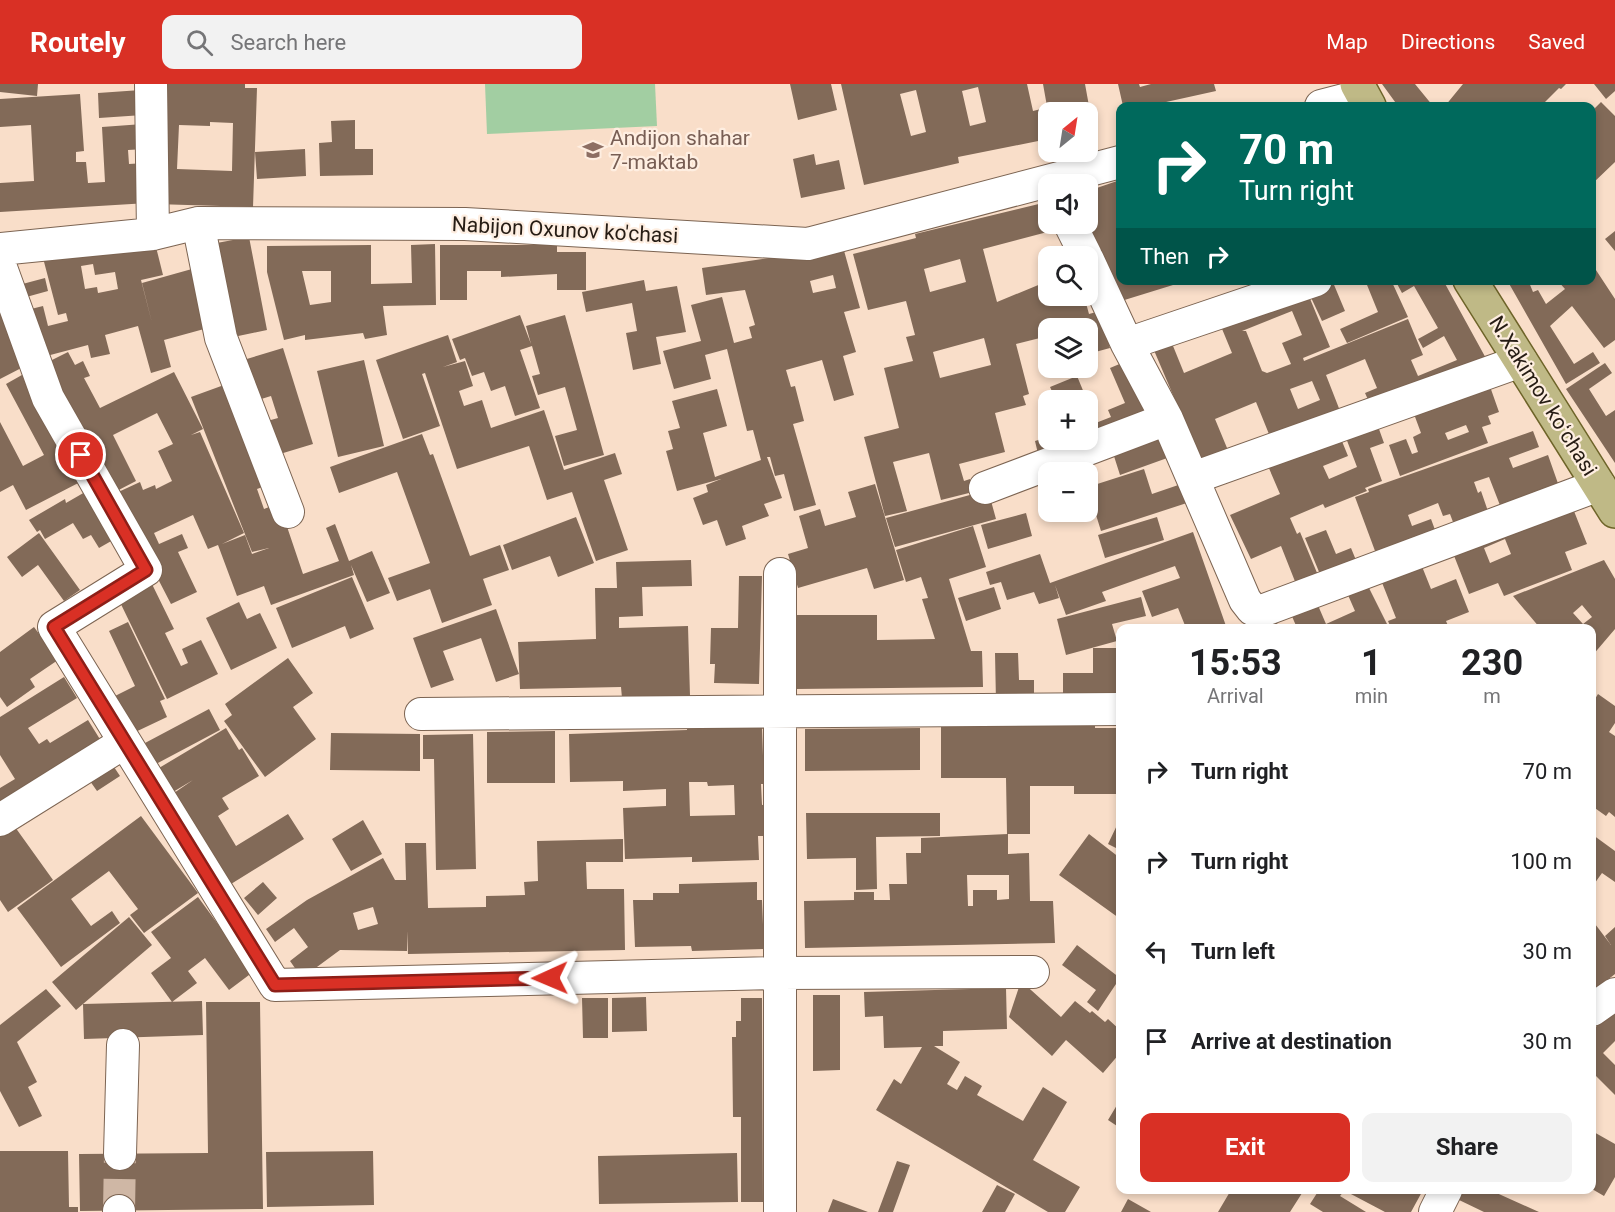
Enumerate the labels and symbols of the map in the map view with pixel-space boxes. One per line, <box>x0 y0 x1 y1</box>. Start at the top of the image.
north arrow <box>1038 102 1098 162</box>
place label: Andijon shahar 7-maktab <box>610 126 750 174</box>
school or university icon: Andijon shahar 7-maktab <box>581 138 605 162</box>
street label: Nabijon Oxunov ko'chasi <box>451 212 679 248</box>
street label: N.Xakimov koʻchasi <box>1484 312 1602 480</box>
pin <box>55 429 106 480</box>
position arrow <box>518 946 582 1010</box>

